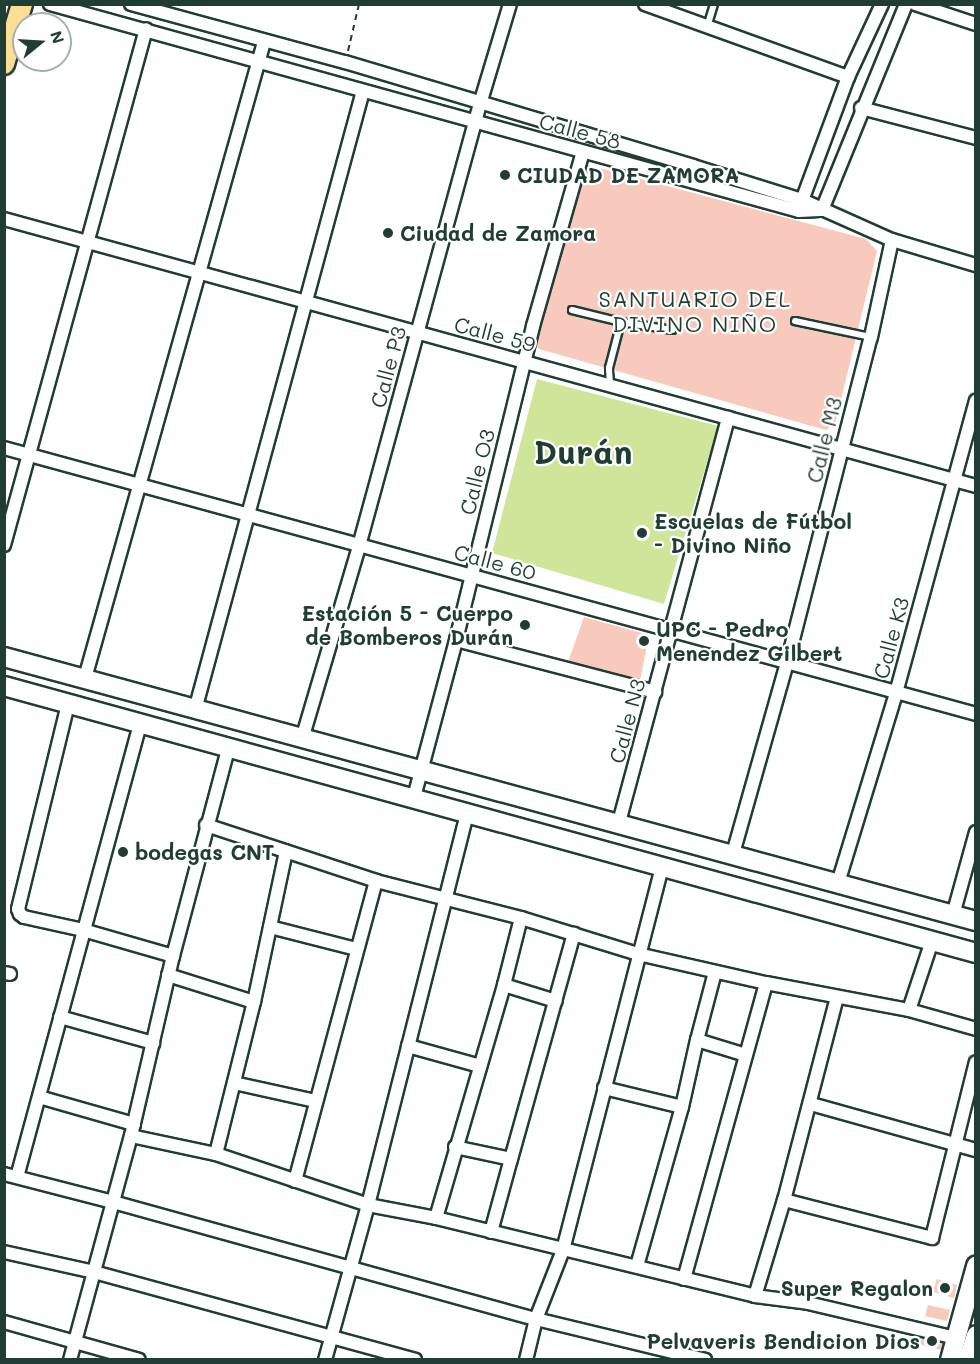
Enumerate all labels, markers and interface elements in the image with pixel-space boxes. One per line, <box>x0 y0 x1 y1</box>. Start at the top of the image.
north arrow <box>12 12 72 72</box>
text: N <box>46 28 70 46</box>
street label: Calle 58 <box>537 108 623 154</box>
place label: CIUDAD DE ZAMORA <box>517 162 739 188</box>
marker: CIUDAD DE ZAMORA <box>498 168 512 182</box>
place label: Ciudad de Zamora <box>400 220 596 246</box>
marker: Ciudad de Zamora <box>381 226 395 240</box>
district label: SANTUARIO DEL DIVINO NIÑO <box>599 285 791 336</box>
street label: Calle 59 <box>452 311 538 357</box>
street label: Calle P3 <box>365 323 411 411</box>
street label: Calle M3 <box>801 395 847 485</box>
street label: Calle O3 <box>454 427 500 517</box>
district label: Durán <box>534 431 632 471</box>
place label: Escuelas de Fútbol - Divino Niño <box>654 508 852 558</box>
marker: Escuelas de Fútbol - Divino Niño <box>635 526 649 540</box>
street label: Calle 60 <box>451 539 539 585</box>
street label: Calle K3 <box>868 594 914 682</box>
place label: Estación 5 - Cuerpo de Bomberos Durán <box>301 600 513 650</box>
place label: UPC - Pedro Menendez Gilbert <box>656 616 842 666</box>
marker: Estación 5 - Cuerpo de Bomberos Durán <box>518 618 532 632</box>
marker: UPC - Pedro Menendez Gilbert <box>637 634 651 648</box>
street label: Calle N3 <box>604 676 650 766</box>
place label: bodegas CNT <box>135 839 274 865</box>
marker: bodegas CNT <box>116 845 130 859</box>
place label: Super Regalon <box>781 1275 933 1301</box>
marker: Super Regalon <box>938 1281 952 1295</box>
place label: Pelvaveris Bendicion Dios <box>646 1328 920 1354</box>
marker: Pelvaveris Bendicion Dios <box>925 1334 939 1348</box>

